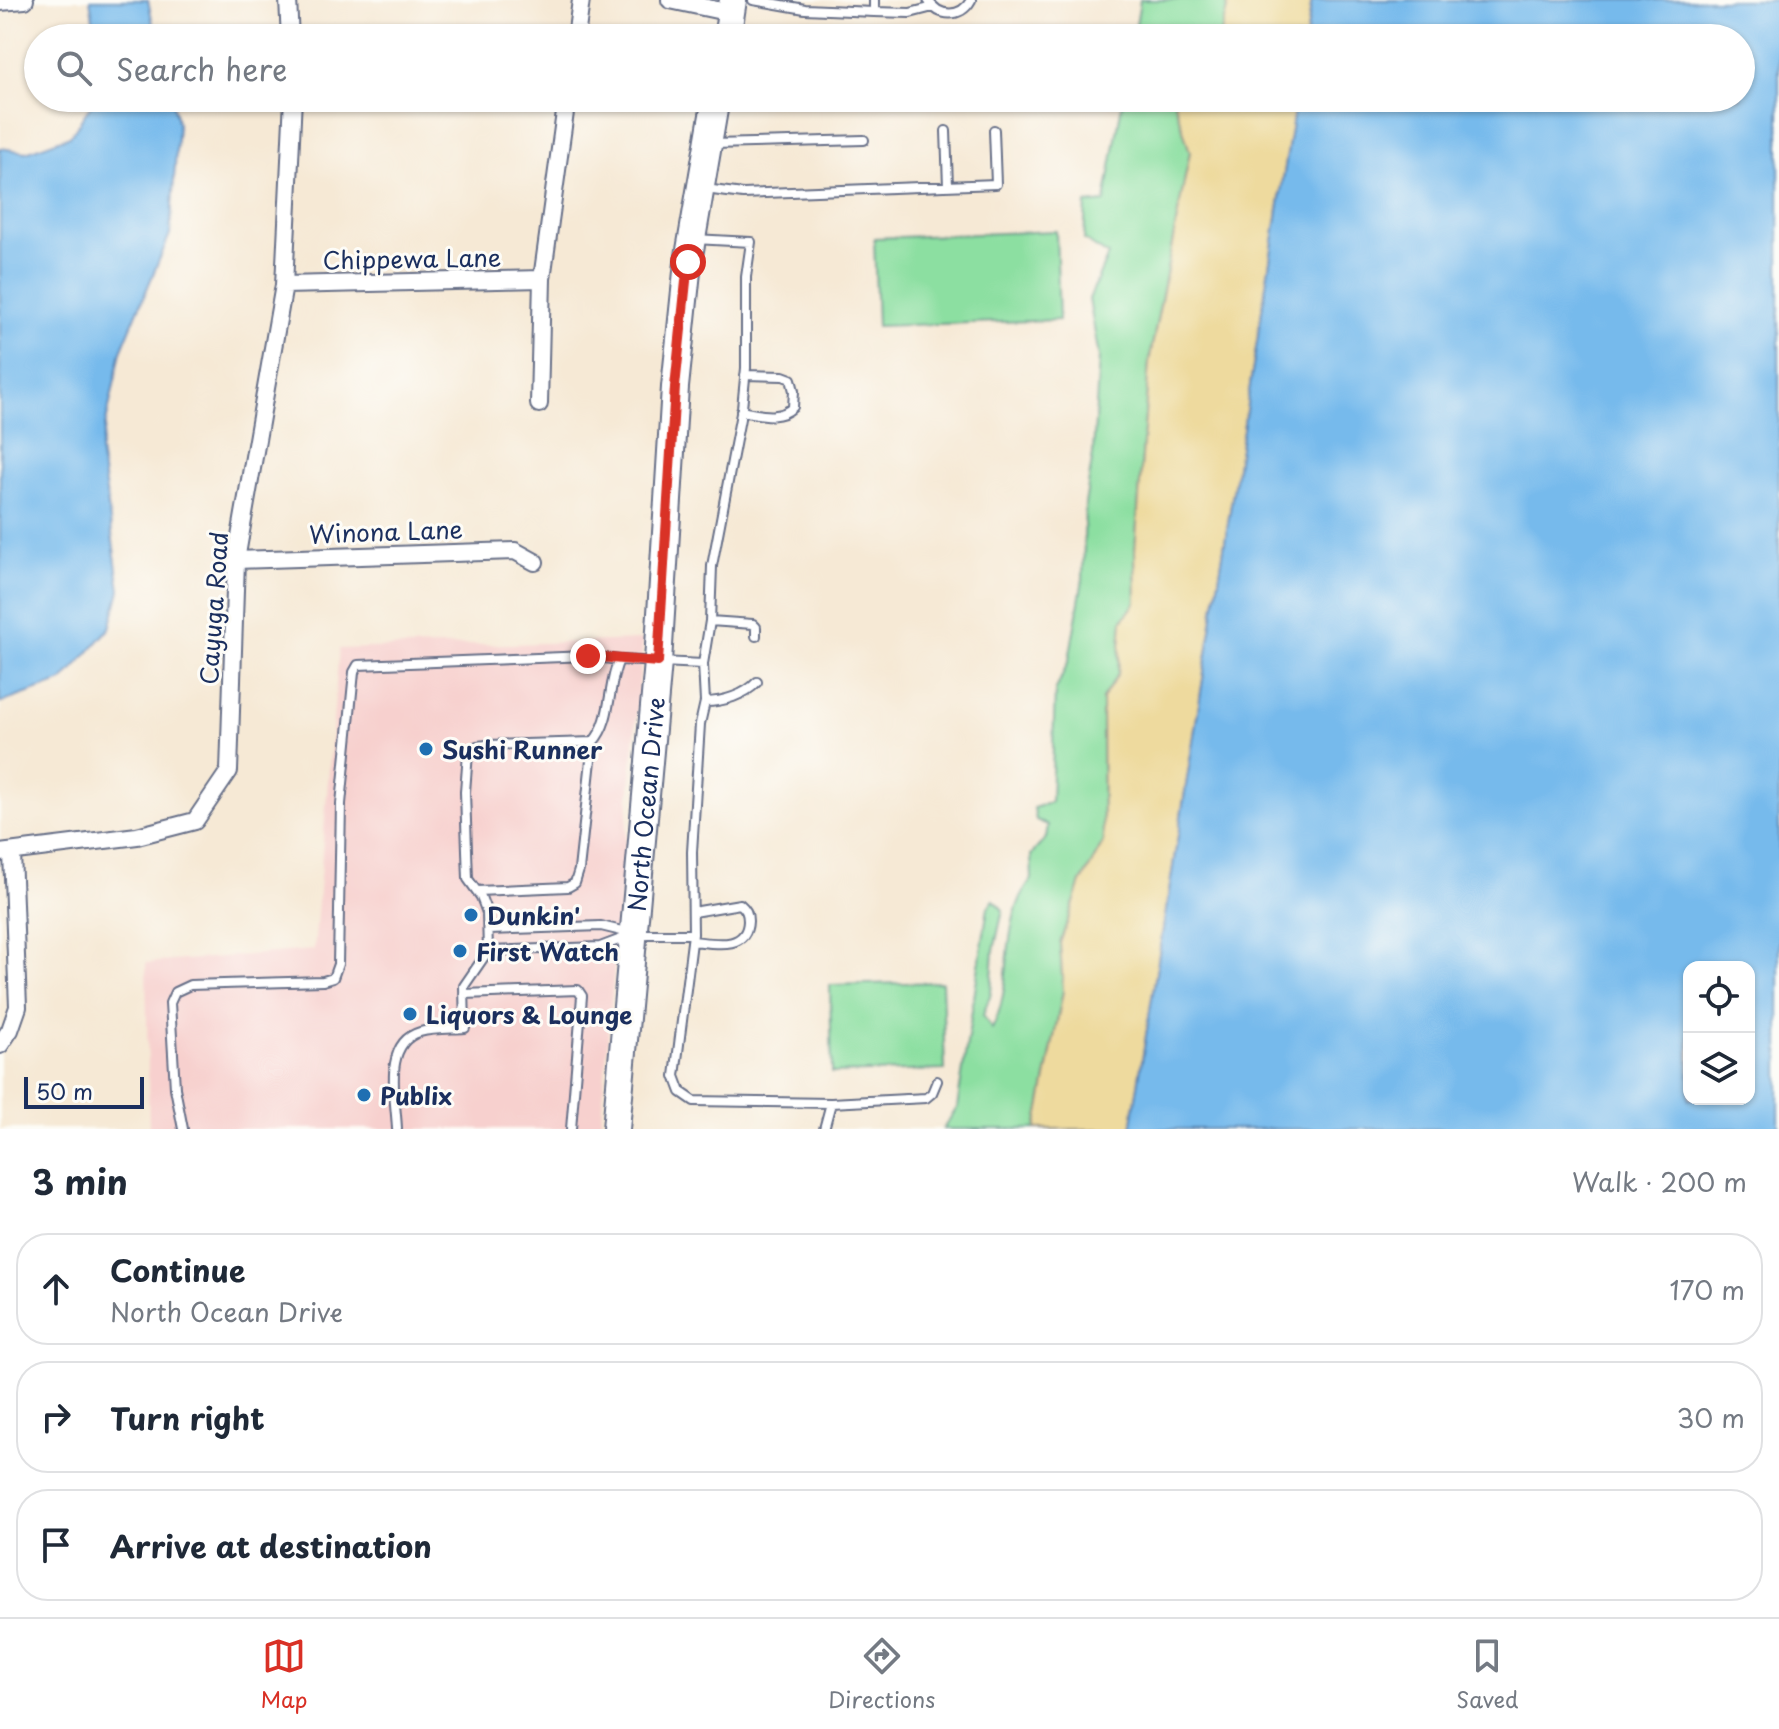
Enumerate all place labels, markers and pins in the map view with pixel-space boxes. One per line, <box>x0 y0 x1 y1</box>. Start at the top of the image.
place label: Sushi Runner <box>442 731 603 767</box>
marker: Sushi Runner <box>417 740 435 758</box>
place label: Dunkin' <box>487 897 580 933</box>
marker: Dunkin' <box>462 906 480 924</box>
place label: First Watch <box>476 933 619 969</box>
marker: First Watch <box>451 942 469 960</box>
place label: Liquors & Lounge <box>426 996 632 1032</box>
marker: Liquors & Lounge <box>401 1005 419 1023</box>
place label: Publix <box>380 1077 453 1113</box>
marker: Publix <box>355 1086 373 1104</box>

